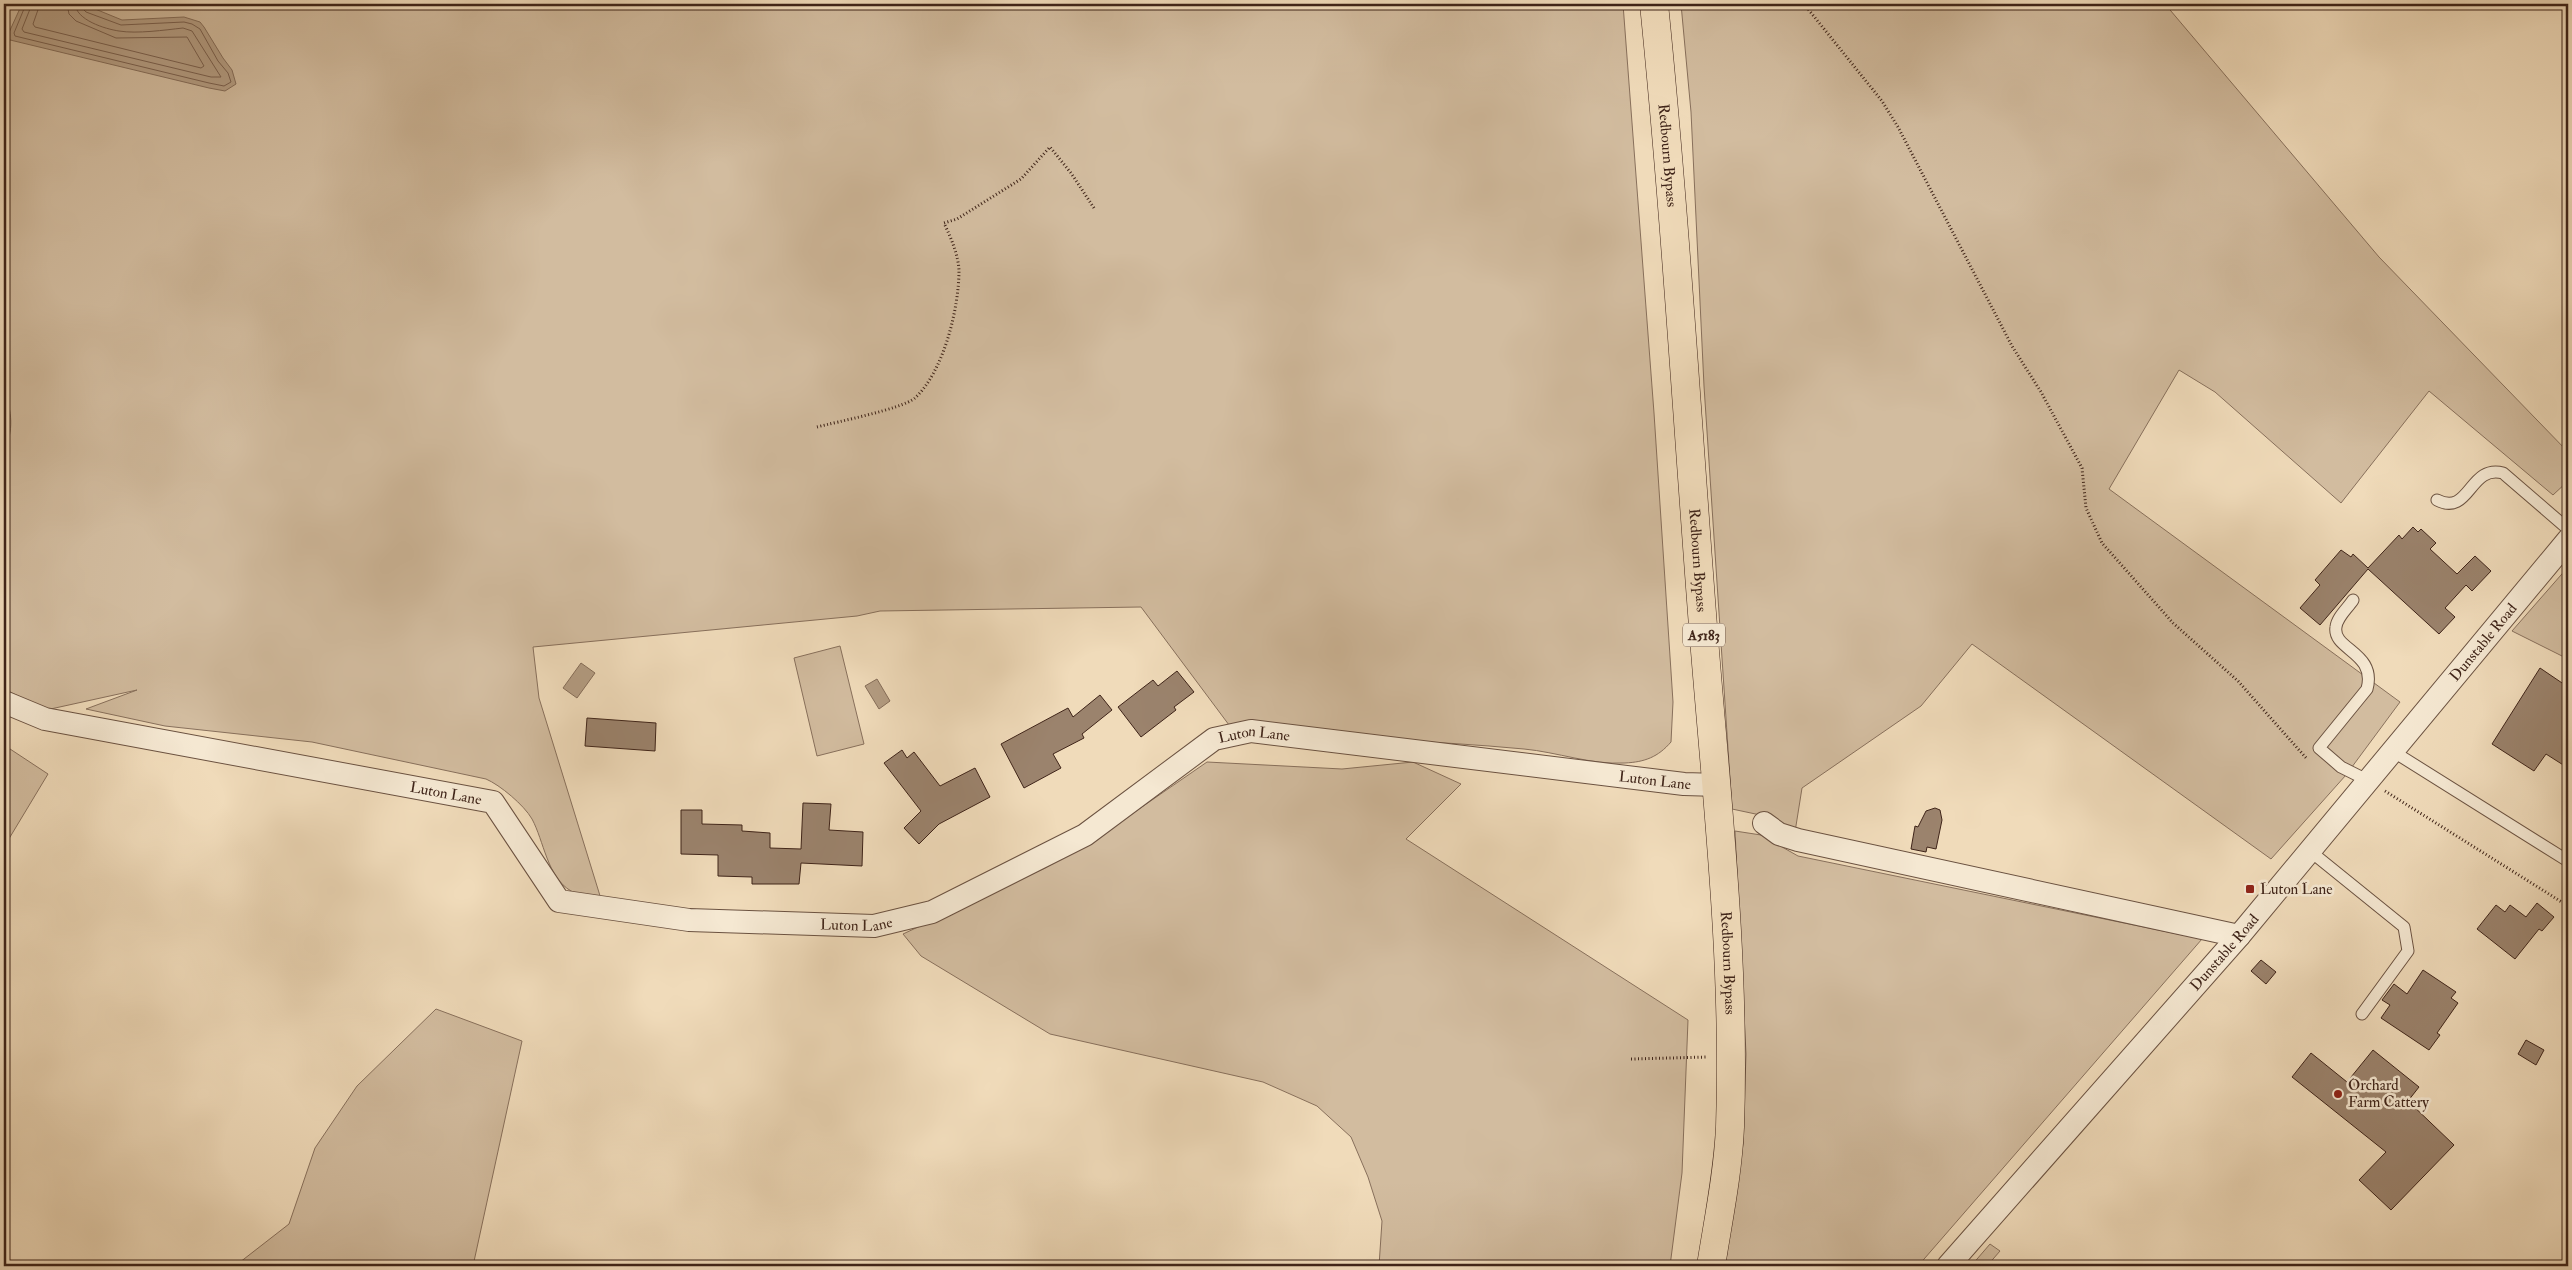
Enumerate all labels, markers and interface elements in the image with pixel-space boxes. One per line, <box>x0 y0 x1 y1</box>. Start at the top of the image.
street label: Redbourn Bypass <box>1654 103 1682 208</box>
street label: Redbourn Bypass <box>1685 508 1711 613</box>
street label: Dunstable Road <box>2445 599 2521 685</box>
road number: A5183 <box>1683 624 1725 646</box>
street label: Luton Lane <box>1216 721 1291 747</box>
street label: Luton Lane <box>1618 767 1691 794</box>
street label: Luton Lane <box>408 777 483 809</box>
place label: Luton Lane <box>2260 880 2333 899</box>
marker: Luton Lane <box>2244 883 2256 895</box>
street label: Dunstable Road <box>2186 910 2263 995</box>
street label: Redbourn Bypass <box>1716 911 1740 1015</box>
street label: Luton Lane <box>820 912 895 936</box>
place label: Orchard Farm Cattery <box>2348 1076 2429 1112</box>
marker: Orchard Farm Cattery <box>2332 1088 2344 1100</box>

